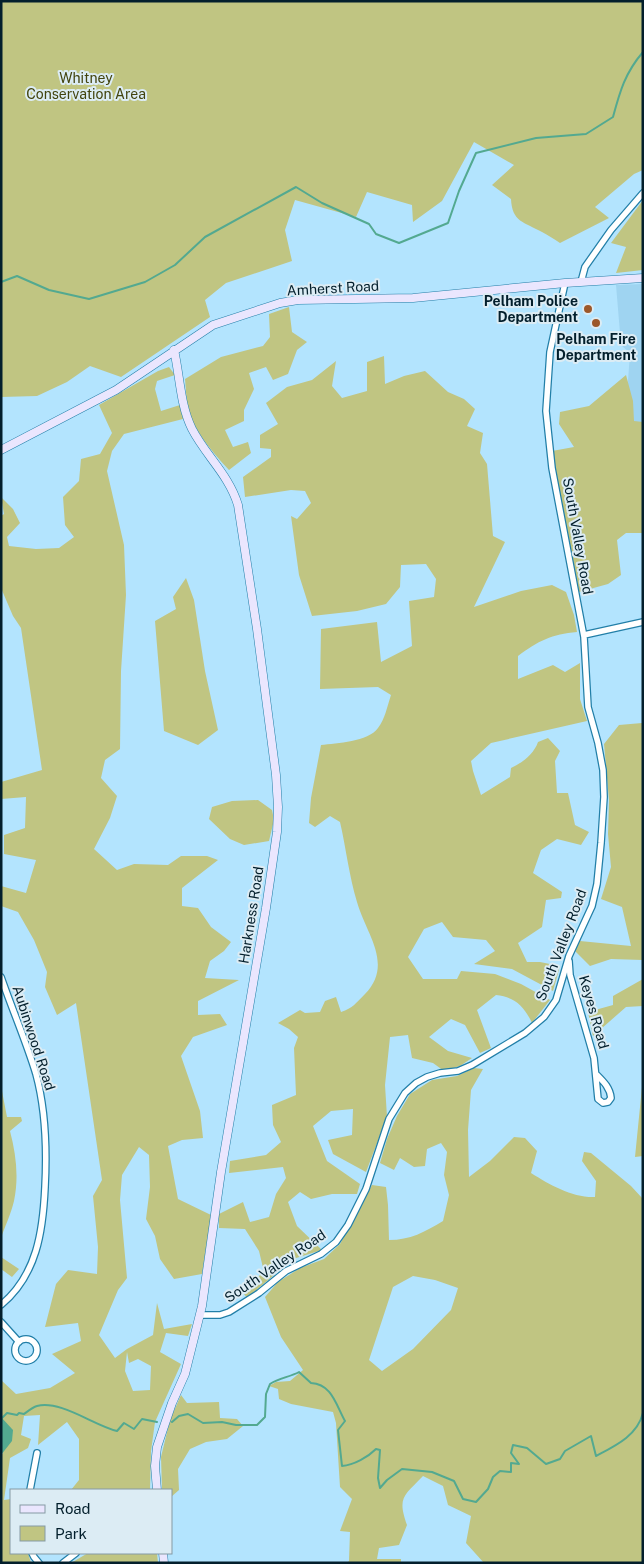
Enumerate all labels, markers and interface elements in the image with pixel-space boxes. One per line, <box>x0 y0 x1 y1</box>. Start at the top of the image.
park label: Whitney Conservation Area <box>26 70 146 102</box>
street label: Amherst Road <box>286 278 380 298</box>
place label: Pelham Police Department <box>484 293 578 325</box>
marker: Pelham Police Department <box>582 303 594 315</box>
marker: Pelham Fire Department <box>590 317 602 329</box>
place label: Pelham Fire Department <box>556 331 636 363</box>
street label: South Valley Road <box>560 476 596 596</box>
street label: Harkness Road <box>235 865 267 965</box>
street label: South Valley Road <box>532 887 590 1003</box>
street label: Keyes Road <box>576 973 612 1051</box>
street label: Aubinwood Road <box>10 984 58 1092</box>
street label: South Valley Road <box>221 1226 329 1306</box>
legend <box>10 1489 172 1554</box>
text: Road <box>55 1500 91 1517</box>
text: Park <box>55 1525 87 1542</box>

